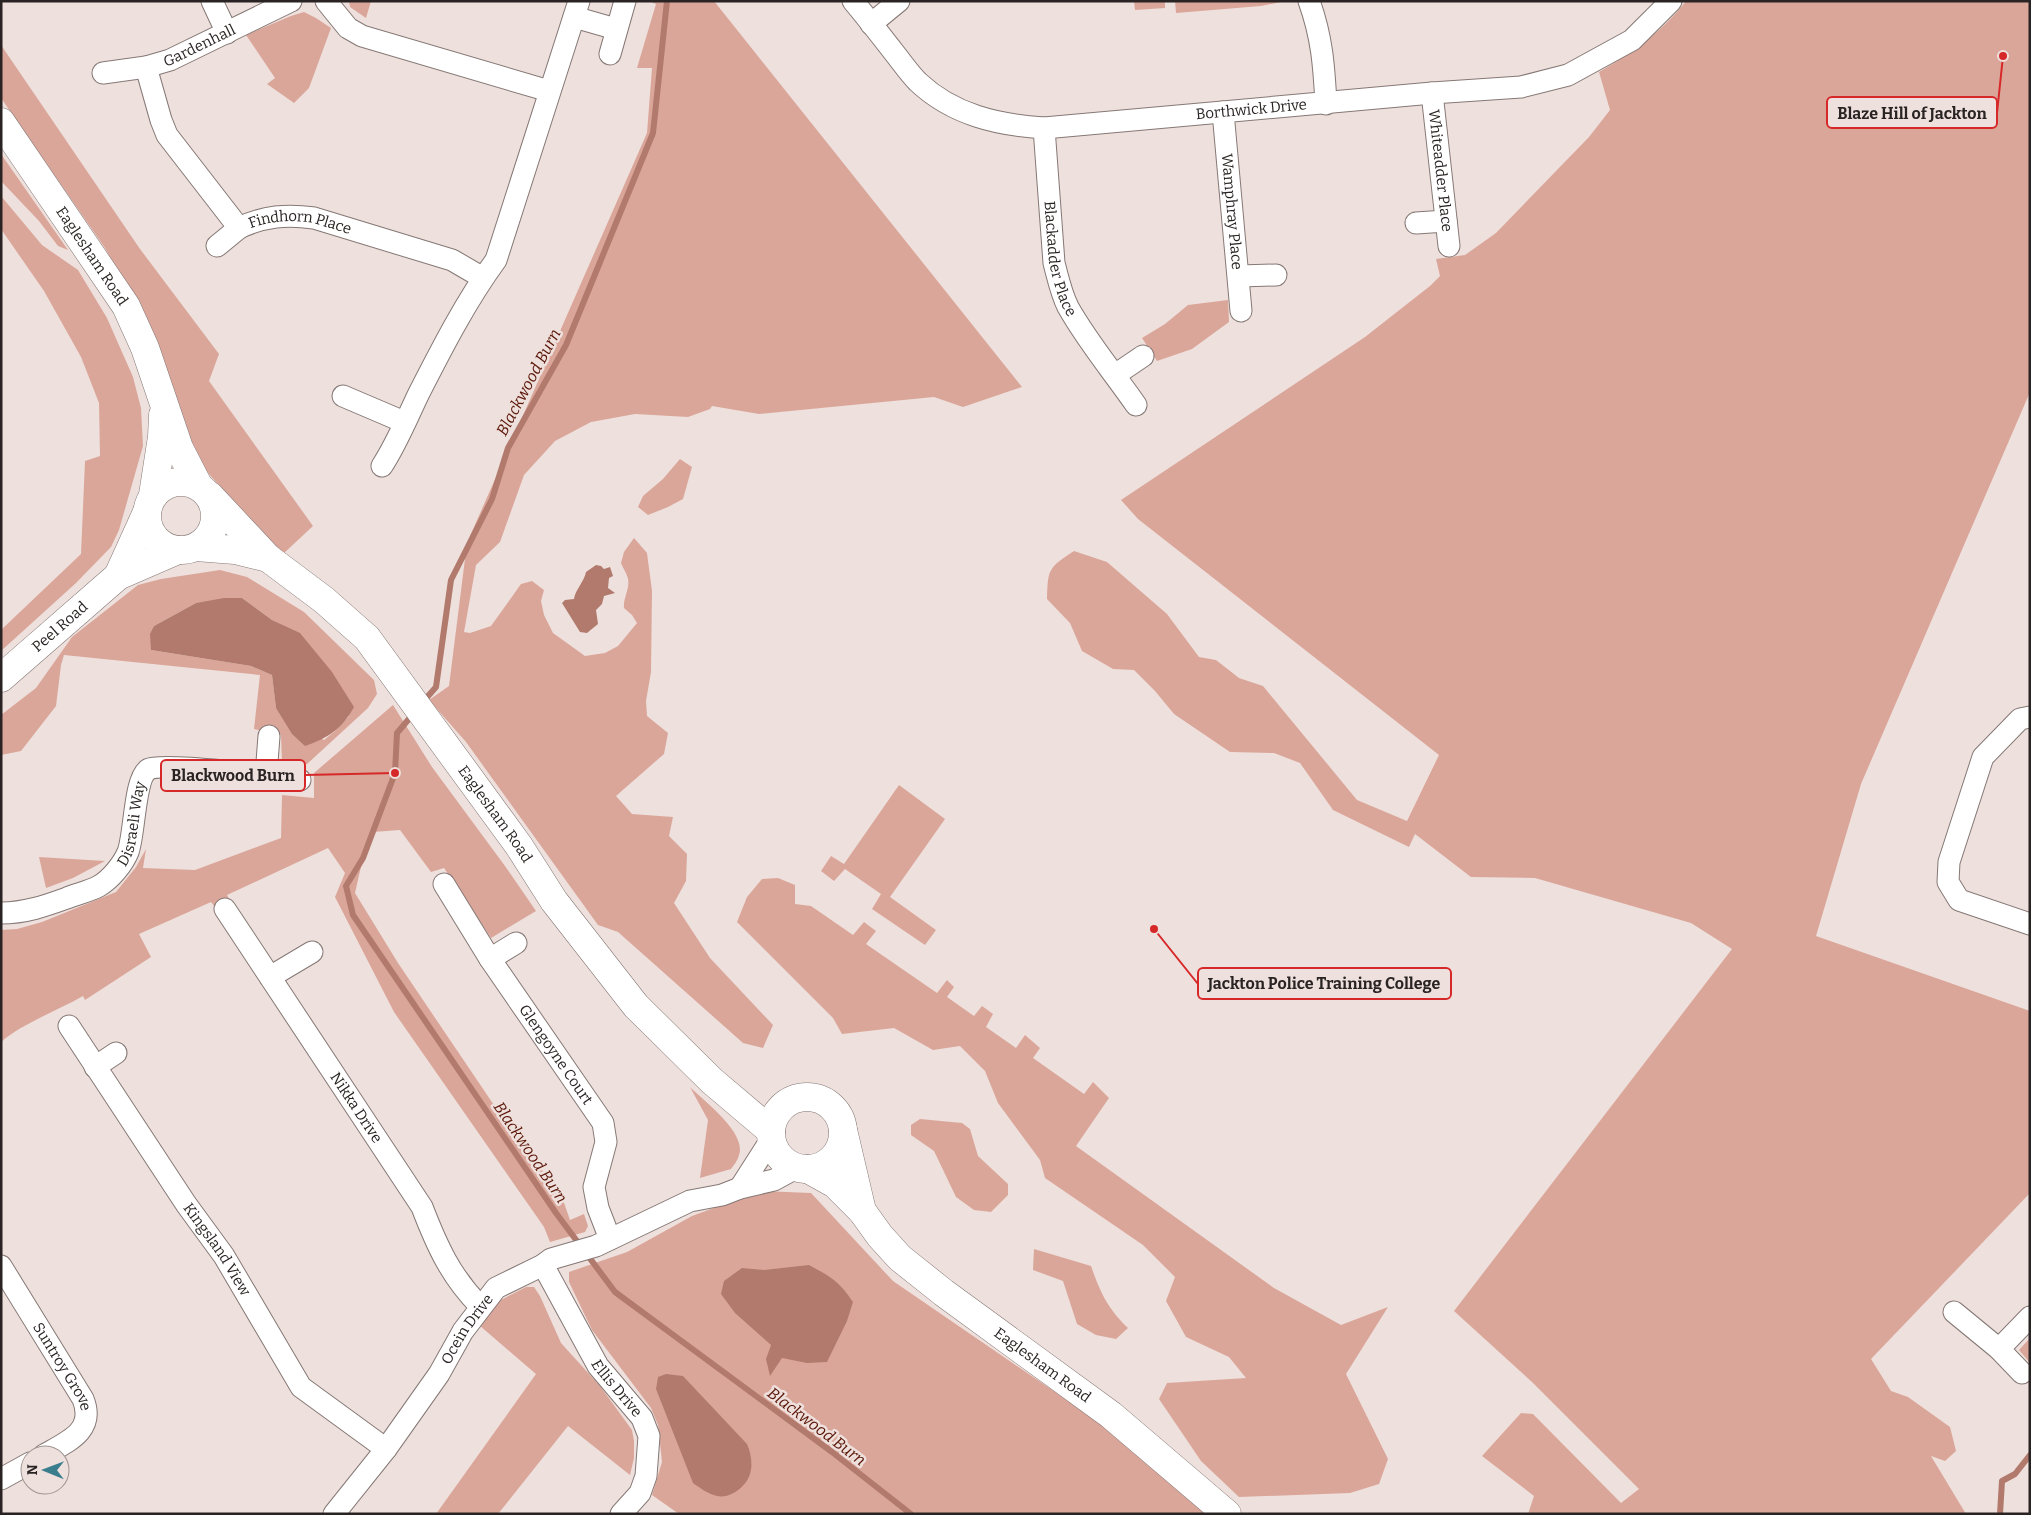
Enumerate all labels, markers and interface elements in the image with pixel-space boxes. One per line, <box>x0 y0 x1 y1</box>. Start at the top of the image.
street label: Gardenhall <box>161 20 238 70</box>
street label: Borthwick Drive <box>1195 95 1308 123</box>
callout: Blaze Hill of Jackton <box>1827 97 1997 128</box>
text: Blaze Hill of Jackton <box>1837 104 1988 123</box>
street label: Whiteadder Place <box>1425 108 1456 233</box>
street label: Wamphray Place <box>1218 153 1246 270</box>
street label: Blackadder Place <box>1040 200 1080 320</box>
street label: Eaglesham Road <box>52 203 132 309</box>
street label: Findhorn Place <box>246 207 354 238</box>
water label: Blackwood Burn <box>492 326 565 439</box>
street label: Peel Road <box>28 598 91 656</box>
callout: Blackwood Burn <box>161 760 305 791</box>
street label: Eaglesham Road <box>454 762 536 866</box>
text: Blackwood Burn <box>171 766 296 785</box>
street label: Disraeli Way <box>113 779 149 870</box>
callout: Jackton Police Training College <box>1198 968 1451 999</box>
text: Jackton Police Training College <box>1207 974 1441 993</box>
street label: Glengoyne Court <box>515 1001 597 1108</box>
street label: Nikka Drive <box>326 1069 386 1146</box>
water label: Blackwood Burn <box>490 1098 571 1206</box>
street label: Kingsland View <box>179 1200 255 1300</box>
street label: Ocein Drive <box>437 1291 497 1367</box>
street label: Suntroy Grove <box>29 1319 95 1412</box>
street label: Eaglesham Road <box>991 1324 1095 1406</box>
street label: Ellis Drive <box>587 1357 646 1421</box>
water label: Blackwood Burn <box>764 1383 870 1469</box>
north arrow <box>20 1445 70 1495</box>
text: N <box>24 1464 41 1475</box>

